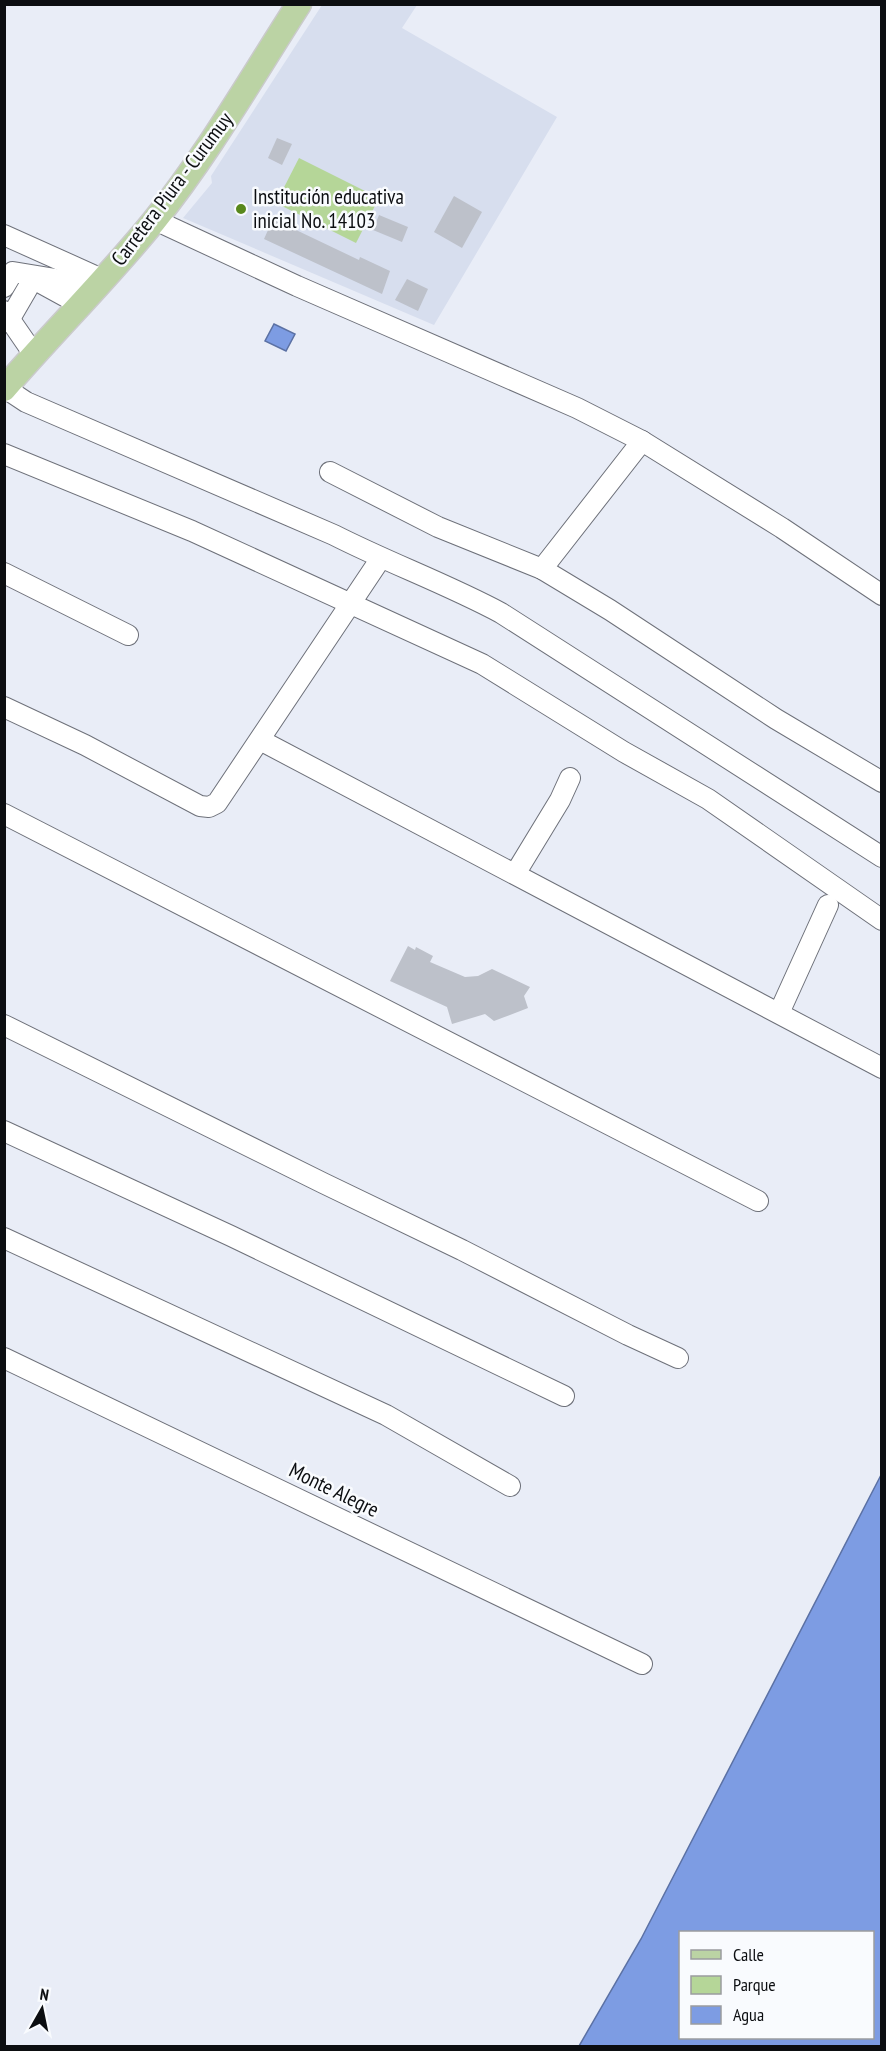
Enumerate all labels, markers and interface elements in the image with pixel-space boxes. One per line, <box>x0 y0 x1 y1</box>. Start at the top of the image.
street label: Carretera Piura - Curumuy <box>105 106 238 271</box>
place label: Institución educativa inicial No. 14103 <box>253 183 404 234</box>
marker: Institución educativa inicial No. 14103 <box>234 202 248 216</box>
street label: Monte Alegre <box>285 1456 384 1523</box>
legend <box>679 1931 874 2039</box>
text: Calle <box>733 1943 764 1966</box>
text: Parque <box>733 1973 776 1996</box>
north arrow <box>12 1979 72 2039</box>
text: N <box>39 1984 50 2005</box>
text: Agua <box>733 2003 764 2026</box>

